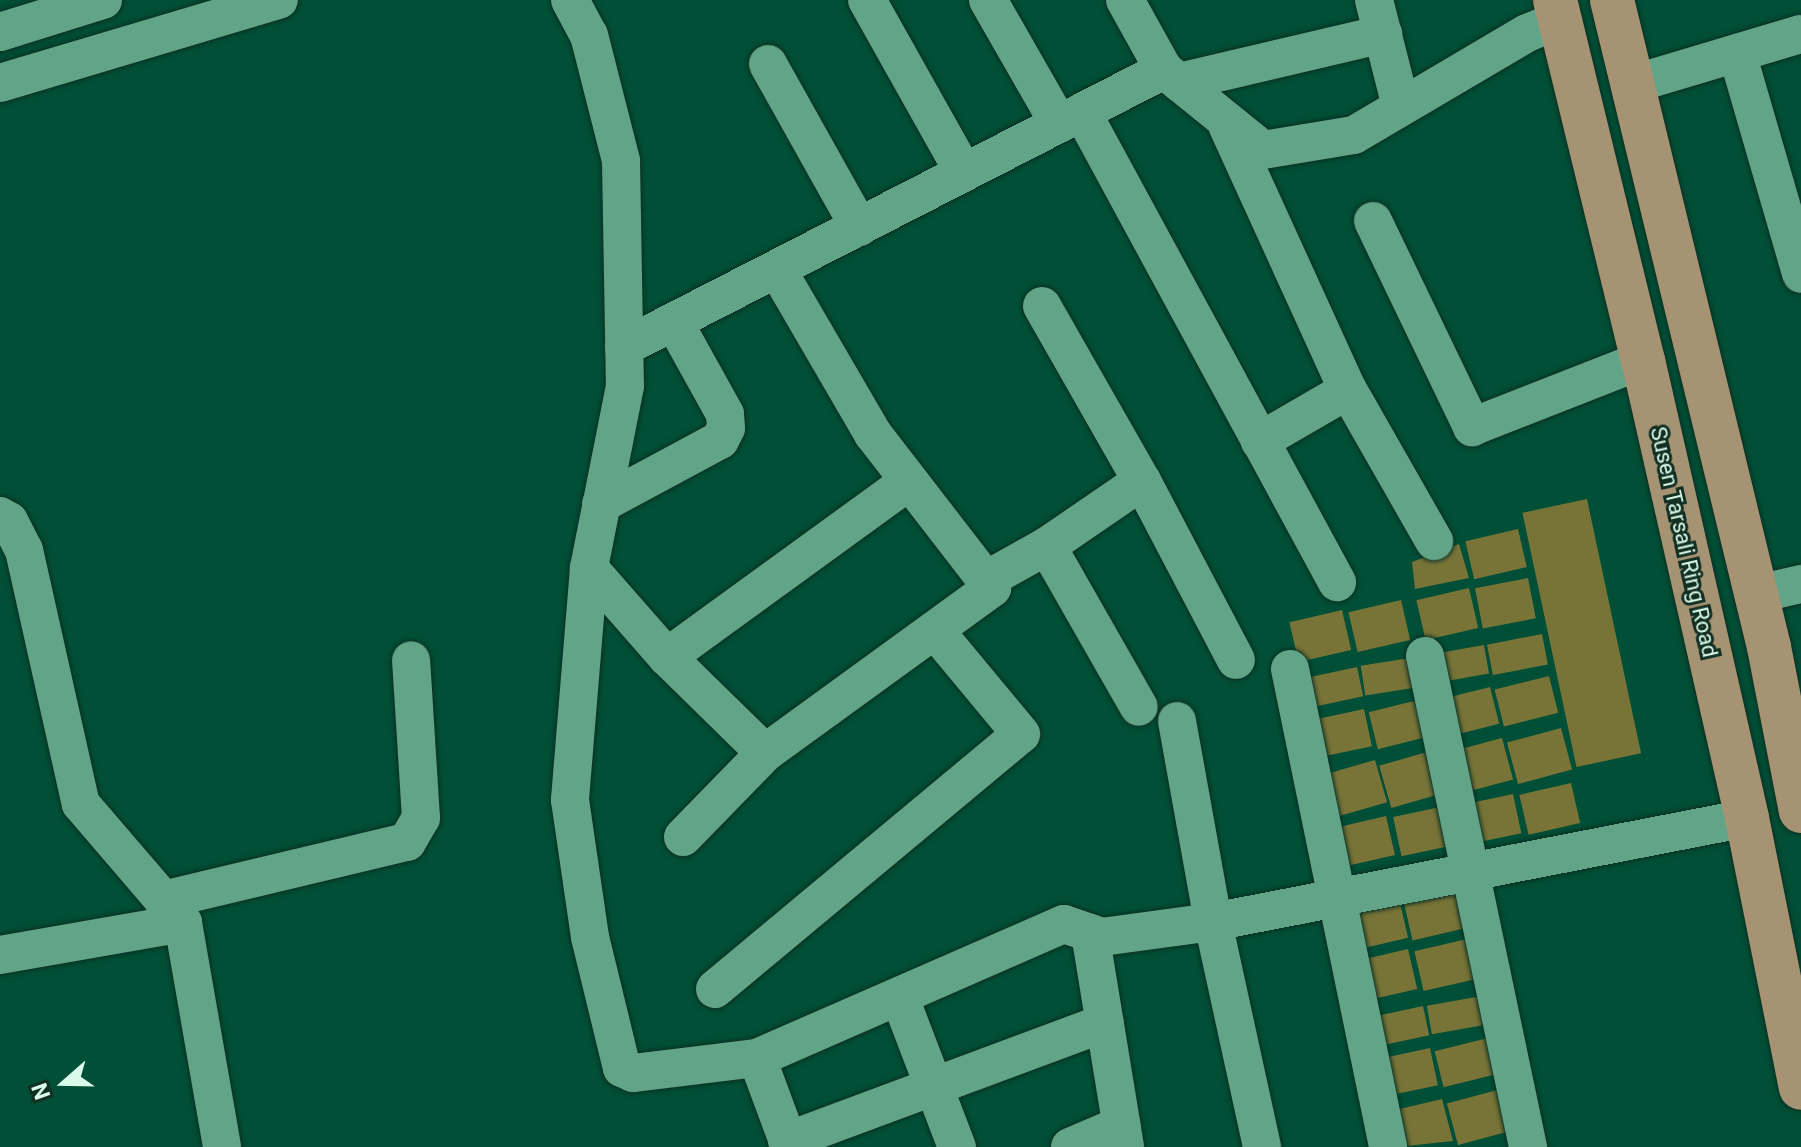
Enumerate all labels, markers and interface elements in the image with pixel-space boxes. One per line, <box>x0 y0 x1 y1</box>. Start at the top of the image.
street label: Susen Tarsali Ring Road <box>1645 424 1723 660</box>
north arrow <box>24 1043 104 1123</box>
text: N <box>27 1080 55 1103</box>

